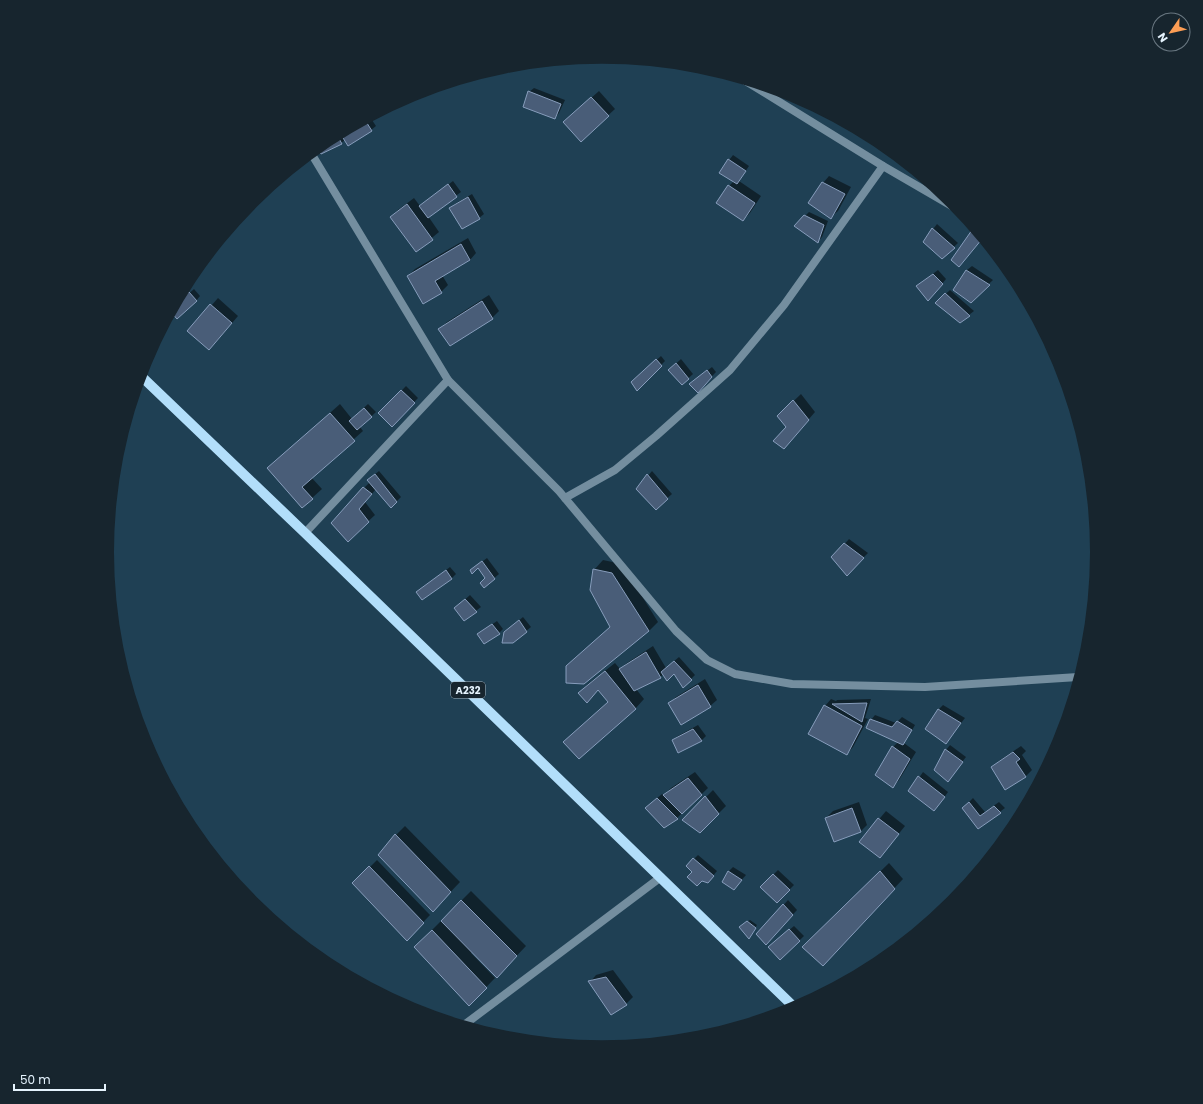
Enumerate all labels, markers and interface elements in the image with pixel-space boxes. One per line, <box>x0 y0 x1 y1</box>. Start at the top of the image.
north arrow <box>1151 12 1191 52</box>
text: N <box>1154 30 1172 45</box>
road number: A232 <box>451 682 485 698</box>
scale bar <box>14 1066 105 1092</box>
text: 50 m <box>20 1071 51 1088</box>

